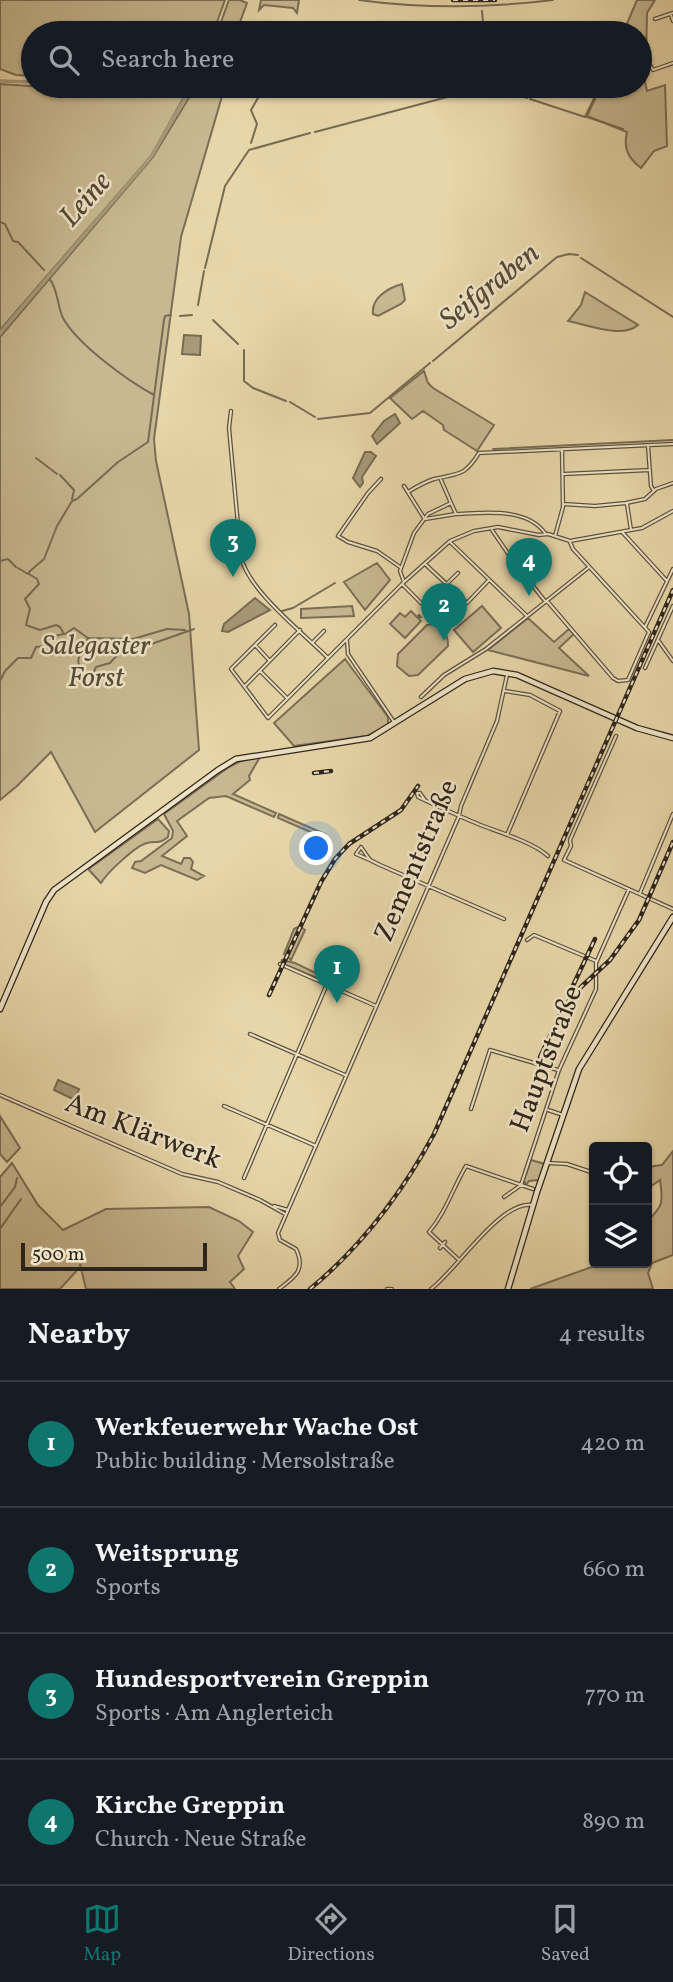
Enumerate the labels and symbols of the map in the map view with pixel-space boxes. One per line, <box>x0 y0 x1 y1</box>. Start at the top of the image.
water label: Leine <box>50 163 122 237</box>
water label: Seifgraben <box>431 233 549 341</box>
pin: 3 <box>210 519 256 577</box>
pin: 4 <box>506 538 552 596</box>
pin: 2 <box>421 583 467 641</box>
park label: Salegaster Forst <box>41 627 151 698</box>
street label: Zementstraße <box>365 774 469 948</box>
your location <box>299 831 333 865</box>
pin: 1 <box>314 945 360 1003</box>
street label: Hauptstraße <box>501 980 593 1138</box>
street label: Am Klärwerk <box>59 1084 227 1180</box>
scale bar <box>21 1240 206 1272</box>

